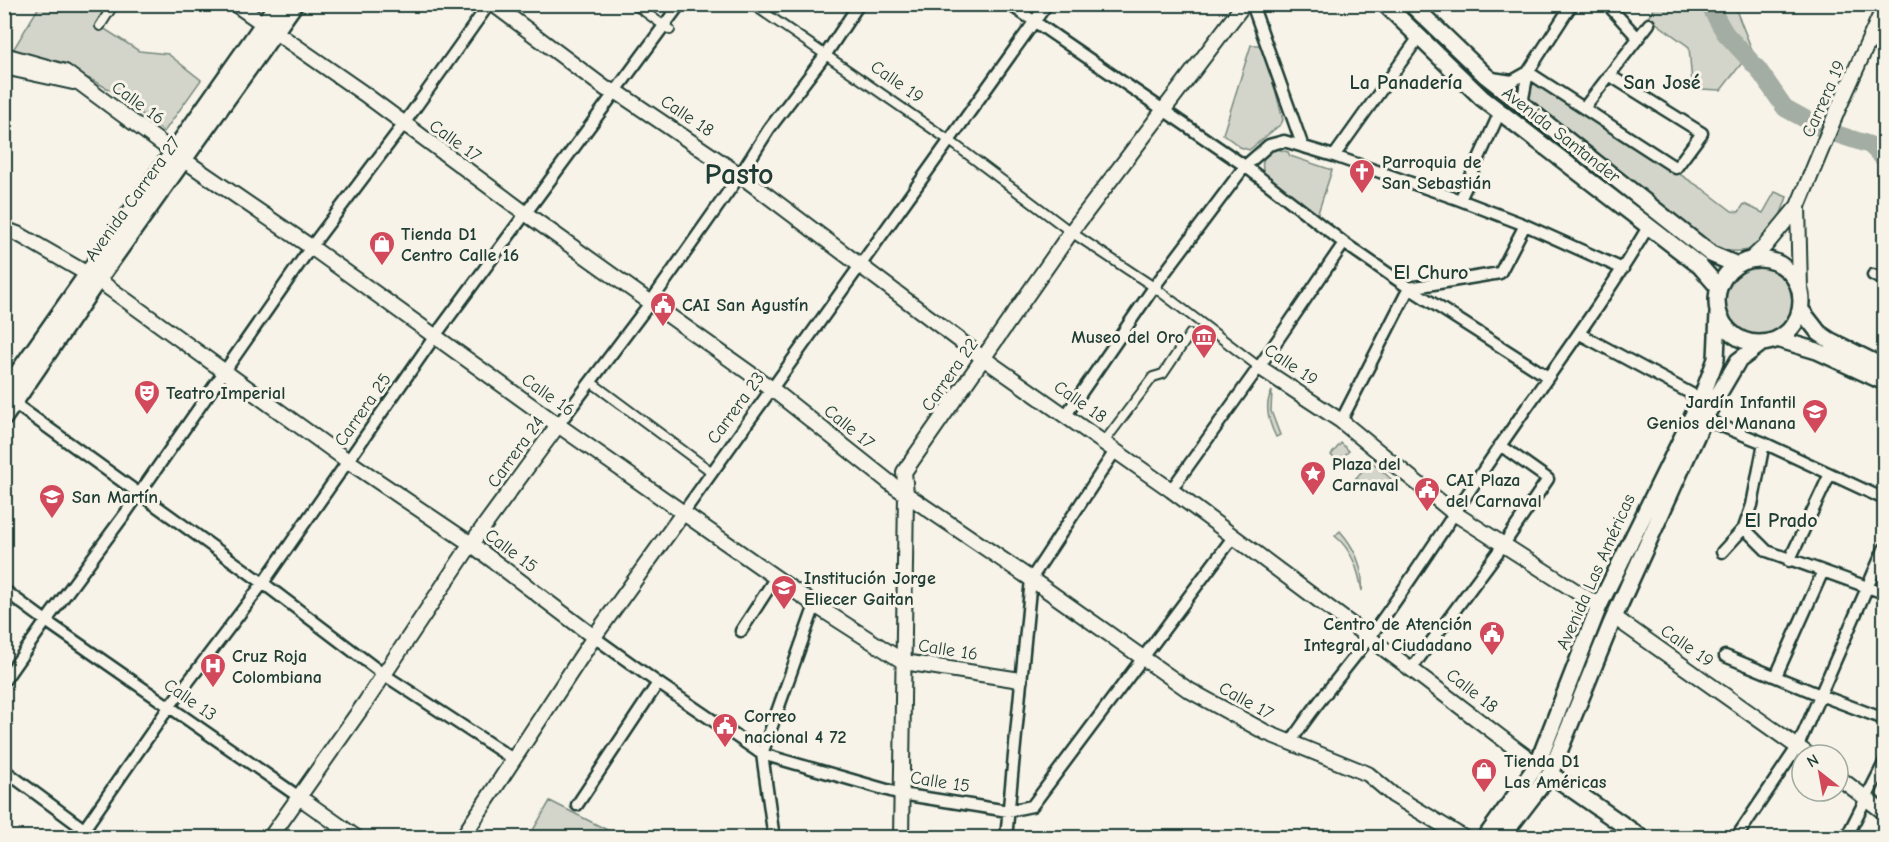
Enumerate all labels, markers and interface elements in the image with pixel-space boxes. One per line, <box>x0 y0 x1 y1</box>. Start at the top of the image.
street label: Calle 19 <box>866 56 928 108</box>
street label: Carrera 19 <box>1798 57 1850 141</box>
district label: La Panadería <box>1349 71 1463 94</box>
district label: San José <box>1623 71 1701 94</box>
street label: Calle 16 <box>108 77 168 129</box>
street label: Avenida Santander <box>1498 82 1625 188</box>
street label: Calle 18 <box>656 91 718 141</box>
street label: Calle 17 <box>425 115 485 167</box>
street label: Avenida Carrera 27 <box>81 132 186 265</box>
place label: Parroquia de San Sebastián <box>1382 152 1491 194</box>
district label: Pasto <box>704 157 774 192</box>
church icon: Parroquia de San Sebastián <box>1347 157 1377 195</box>
place label: Tienda D1 Centro Calle 16 <box>401 224 519 266</box>
shop icon: Tienda D1 Centro Calle 16 <box>367 229 397 267</box>
district label: El Churo <box>1394 261 1468 284</box>
public building icon: CAI San Agustín <box>648 290 678 328</box>
place label: CAI San Agustín <box>682 295 808 316</box>
museum icon: Museo del Oro <box>1189 322 1219 360</box>
place label: Museo del Oro <box>1071 327 1184 348</box>
street label: Carrera 22 <box>917 334 983 416</box>
street label: Calle 19 <box>1260 340 1322 390</box>
street label: Carrera 23 <box>703 368 769 448</box>
street label: Carrera 25 <box>330 369 396 451</box>
street label: Calle 16 <box>517 369 579 421</box>
street label: Calle 18 <box>1050 376 1110 428</box>
theatre icon: Teatro Imperial <box>132 378 162 416</box>
place label: Teatro Imperial <box>166 383 285 404</box>
place label: Jardín Infantil Genios del Manana <box>1647 392 1796 434</box>
school or university icon: Jardín Infantil Genios del Manana <box>1800 397 1830 435</box>
street label: Calle 17 <box>820 400 879 454</box>
street label: Carrera 24 <box>483 412 549 492</box>
place label: Plaza del Carnaval <box>1332 454 1401 496</box>
place icon: Plaza del Carnaval <box>1298 459 1328 497</box>
place label: CAI Plaza del Carnaval <box>1446 470 1542 512</box>
public building icon: CAI Plaza del Carnaval <box>1412 475 1442 513</box>
school or university icon: San Martín <box>37 482 67 520</box>
place label: San Martín <box>72 487 158 508</box>
street label: Avenida Las Américas <box>1552 491 1640 653</box>
district label: El Prado <box>1744 509 1818 532</box>
street label: Calle 15 <box>481 525 541 577</box>
place label: Institución Jorge Eliecer Gaitan <box>804 568 936 610</box>
school or university icon: Institución Jorge Eliecer Gaitan <box>769 573 799 611</box>
place label: Centro de Atención Integral al Ciudadano <box>1304 614 1472 656</box>
public building icon: Centro de Atención Integral al Ciudadano <box>1477 619 1507 657</box>
street label: Calle 19 <box>1656 620 1718 672</box>
street label: Calle 16 <box>917 635 979 665</box>
place label: Cruz Roja Colombiana <box>232 646 322 688</box>
hospital icon: Cruz Roja Colombiana <box>198 651 228 689</box>
street label: Calle 18 <box>1442 664 1502 718</box>
street label: Calle 13 <box>160 674 220 726</box>
street label: Calle 17 <box>1215 678 1277 725</box>
place label: Correo nacional 4 72 <box>744 706 847 748</box>
public building icon: Correo nacional 4 72 <box>710 711 740 749</box>
north arrow <box>1790 743 1850 803</box>
place label: Tienda D1 Las Américas <box>1504 751 1607 793</box>
text: N <box>1804 751 1822 771</box>
shop icon: Tienda D1 Las Américas <box>1469 756 1499 794</box>
street label: Calle 15 <box>909 767 971 797</box>

